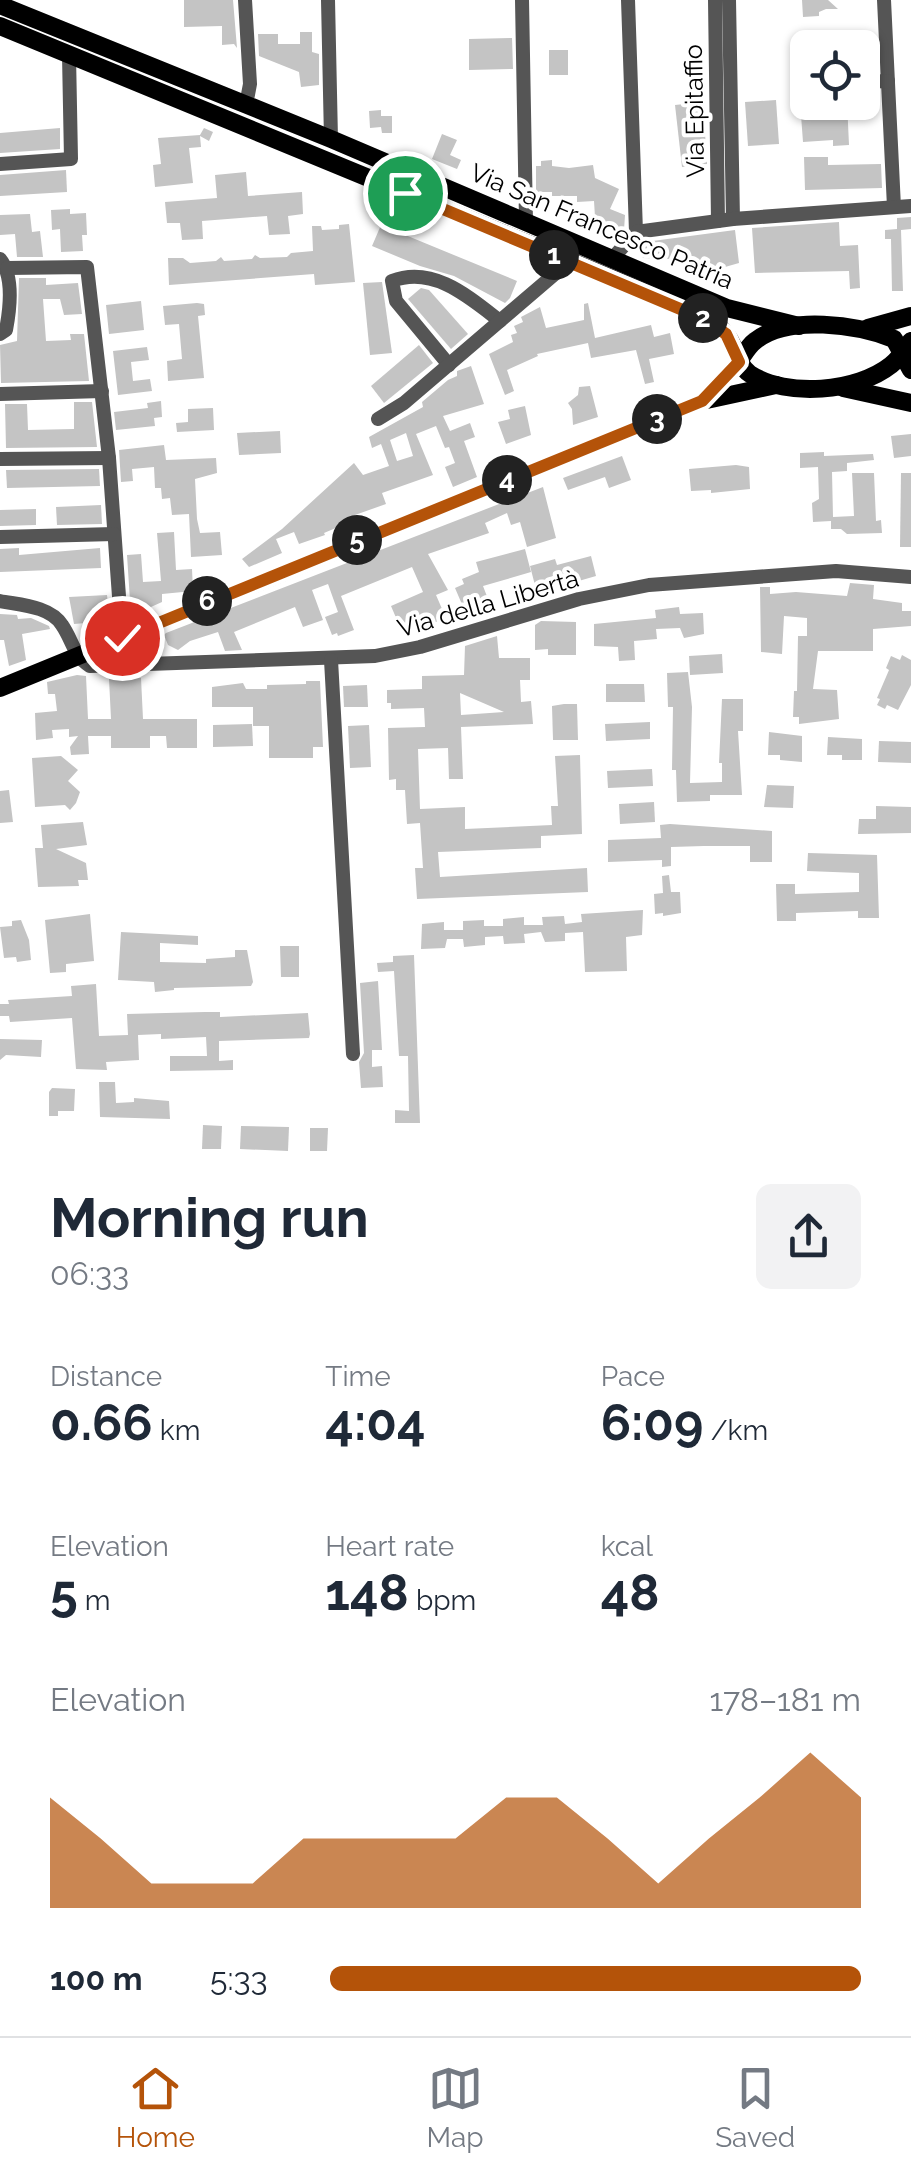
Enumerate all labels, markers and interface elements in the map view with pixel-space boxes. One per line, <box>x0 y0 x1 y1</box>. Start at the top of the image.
map controls <box>790 30 880 120</box>
button: locate <box>790 30 880 120</box>
street label: Via Epitaffio <box>678 44 710 178</box>
pin <box>363 151 448 236</box>
street label: Via San Francesco Patria <box>466 157 738 295</box>
icon: arrive <box>378 166 433 221</box>
pin: 1 <box>529 230 579 280</box>
text: 1 <box>547 238 561 271</box>
pin: 2 <box>678 293 728 343</box>
text: 2 <box>695 301 711 334</box>
pin: 3 <box>632 394 682 444</box>
text: 3 <box>649 402 665 435</box>
pin: 4 <box>482 455 532 505</box>
text: 4 <box>499 463 515 496</box>
pin: 5 <box>332 515 382 565</box>
text: 5 <box>349 523 365 556</box>
street label: Via della Libertà <box>394 563 582 643</box>
pin: 6 <box>182 576 232 626</box>
text: 6 <box>199 584 216 617</box>
pin <box>80 596 165 681</box>
icon: check <box>95 611 150 666</box>
button: share <box>756 1184 861 1289</box>
text: Morning run <box>50 1185 369 1250</box>
text: 06:33 <box>50 1255 129 1292</box>
text: Distance <box>50 1360 162 1393</box>
text: Time <box>325 1360 391 1393</box>
text: Pace <box>601 1360 665 1393</box>
text: 0.66 <box>50 1393 153 1452</box>
text: 4:04 <box>325 1393 425 1452</box>
text: 6:09 <box>601 1393 704 1452</box>
text: km <box>153 1414 200 1447</box>
text: /km <box>704 1414 768 1447</box>
text: Elevation <box>50 1530 169 1563</box>
text: Heart rate <box>325 1530 454 1563</box>
text: kcal <box>601 1530 653 1563</box>
text: 5 <box>50 1563 78 1622</box>
text: 148 <box>325 1563 409 1622</box>
text: 48 <box>601 1563 659 1622</box>
text: m <box>78 1584 111 1617</box>
text: bpm <box>409 1584 476 1617</box>
text: Elevation <box>50 1681 186 1718</box>
text: 178–181 m <box>709 1681 861 1718</box>
text: 100 m <box>50 1960 143 1997</box>
text: 5:33 <box>210 1960 268 1997</box>
tab: Home <box>116 2061 195 2154</box>
tab: Map <box>427 2061 484 2154</box>
tab: Saved <box>715 2061 795 2154</box>

